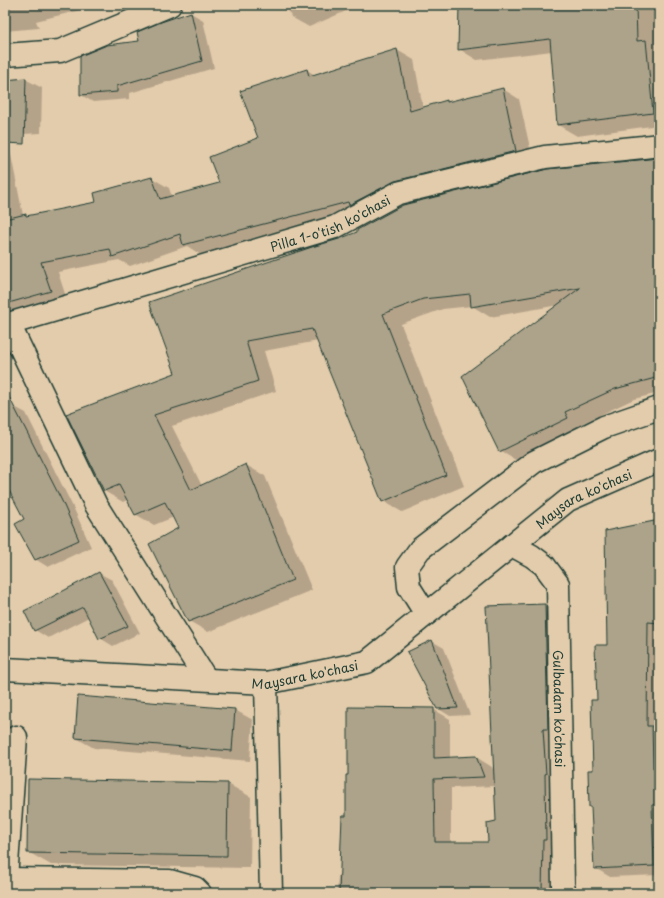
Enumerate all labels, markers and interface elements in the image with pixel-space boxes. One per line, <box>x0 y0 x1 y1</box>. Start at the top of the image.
street label: Pilla 1-o'tish ko'chasi <box>267 190 393 255</box>
street label: Maysara ko'chasi <box>531 464 635 532</box>
street label: Gulbadam ko'chasi <box>550 650 571 767</box>
street label: Maysara ko'chasi <box>251 655 360 693</box>

